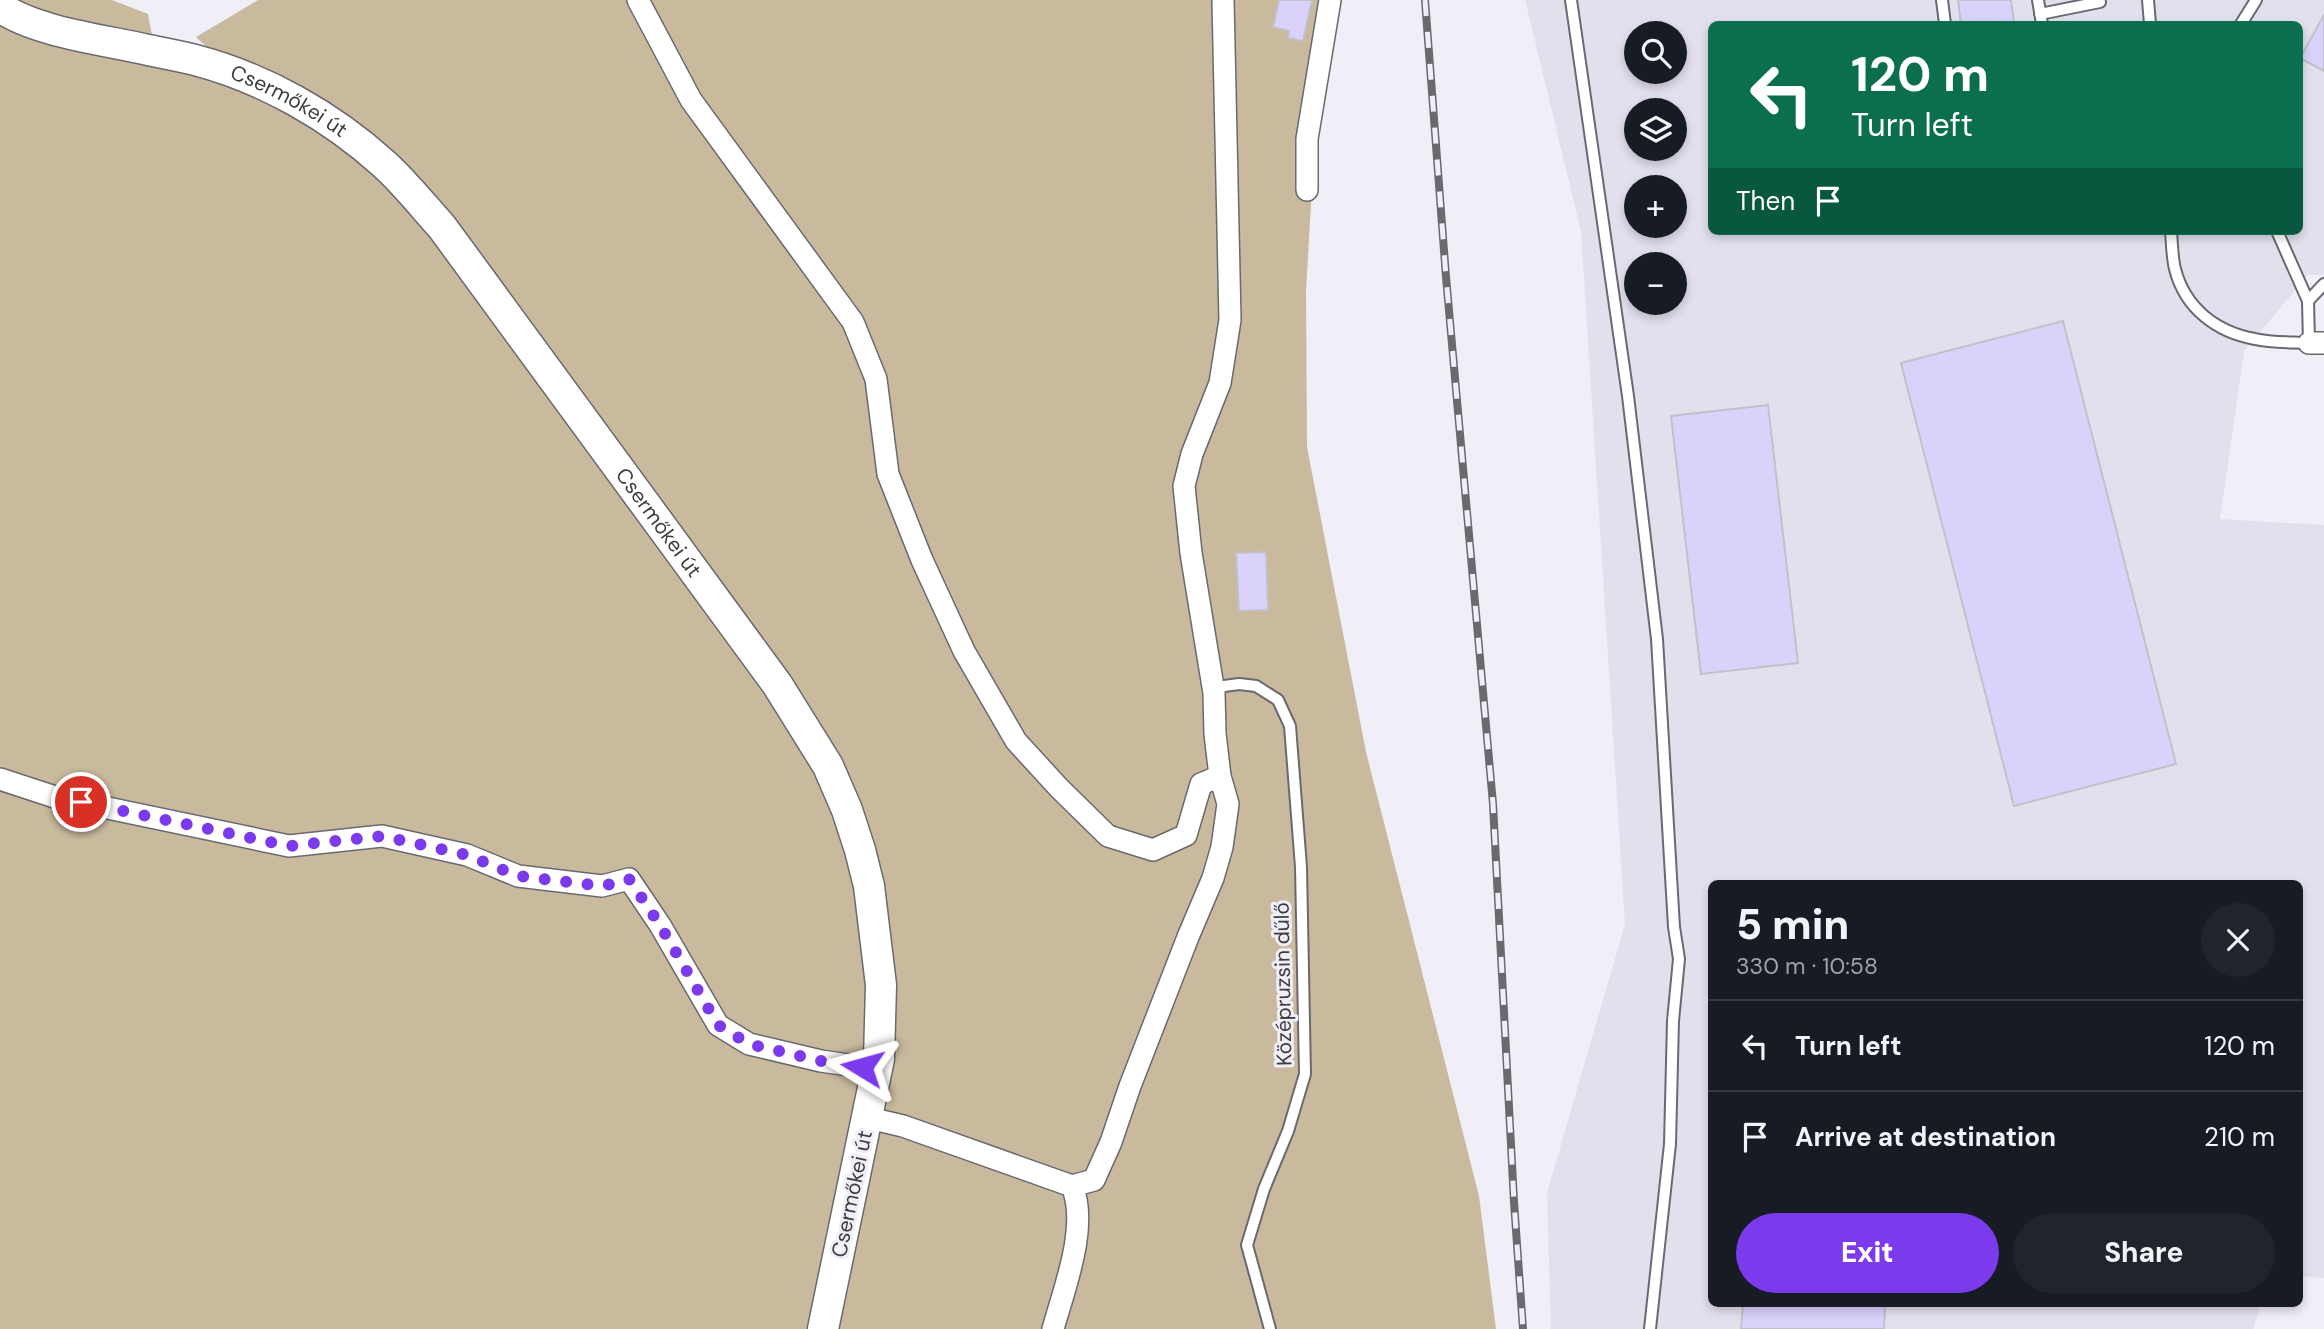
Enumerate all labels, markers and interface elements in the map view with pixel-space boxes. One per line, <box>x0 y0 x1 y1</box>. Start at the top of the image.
map controls <box>1624 21 1687 315</box>
button: search <box>1624 21 1687 84</box>
text: 120 m <box>1851 42 1989 106</box>
icon: left <box>1736 49 1827 140</box>
street label: Csermőkei út <box>227 58 353 144</box>
button: layers <box>1624 98 1687 161</box>
text: Turn left <box>1851 104 1973 146</box>
button: + <box>1624 175 1687 238</box>
icon: arrive <box>1809 182 1847 220</box>
text: Then <box>1736 184 1795 218</box>
button: − <box>1624 252 1687 315</box>
street label: Csermőkei út <box>609 462 708 583</box>
pin <box>51 772 111 832</box>
icon: arrive <box>62 783 100 821</box>
text: 5 min <box>1736 897 1849 952</box>
street label: Középruzsin dűlő <box>1268 902 1298 1066</box>
button: close <box>2201 903 2275 977</box>
text: 330 m · 10:58 <box>1736 951 1878 981</box>
icon: left <box>1736 1027 1774 1065</box>
text: Turn left <box>1795 1029 1902 1063</box>
text: 120 m <box>2204 1029 2275 1063</box>
position arrow <box>825 1030 899 1104</box>
icon: arrive <box>1736 1118 1774 1156</box>
text: Arrive at destination <box>1795 1120 2056 1154</box>
text: 210 m <box>2204 1120 2275 1154</box>
street label: Csermőkei út <box>825 1128 879 1260</box>
button: Exit <box>1736 1213 1999 1293</box>
button: Share <box>2013 1213 2275 1293</box>

